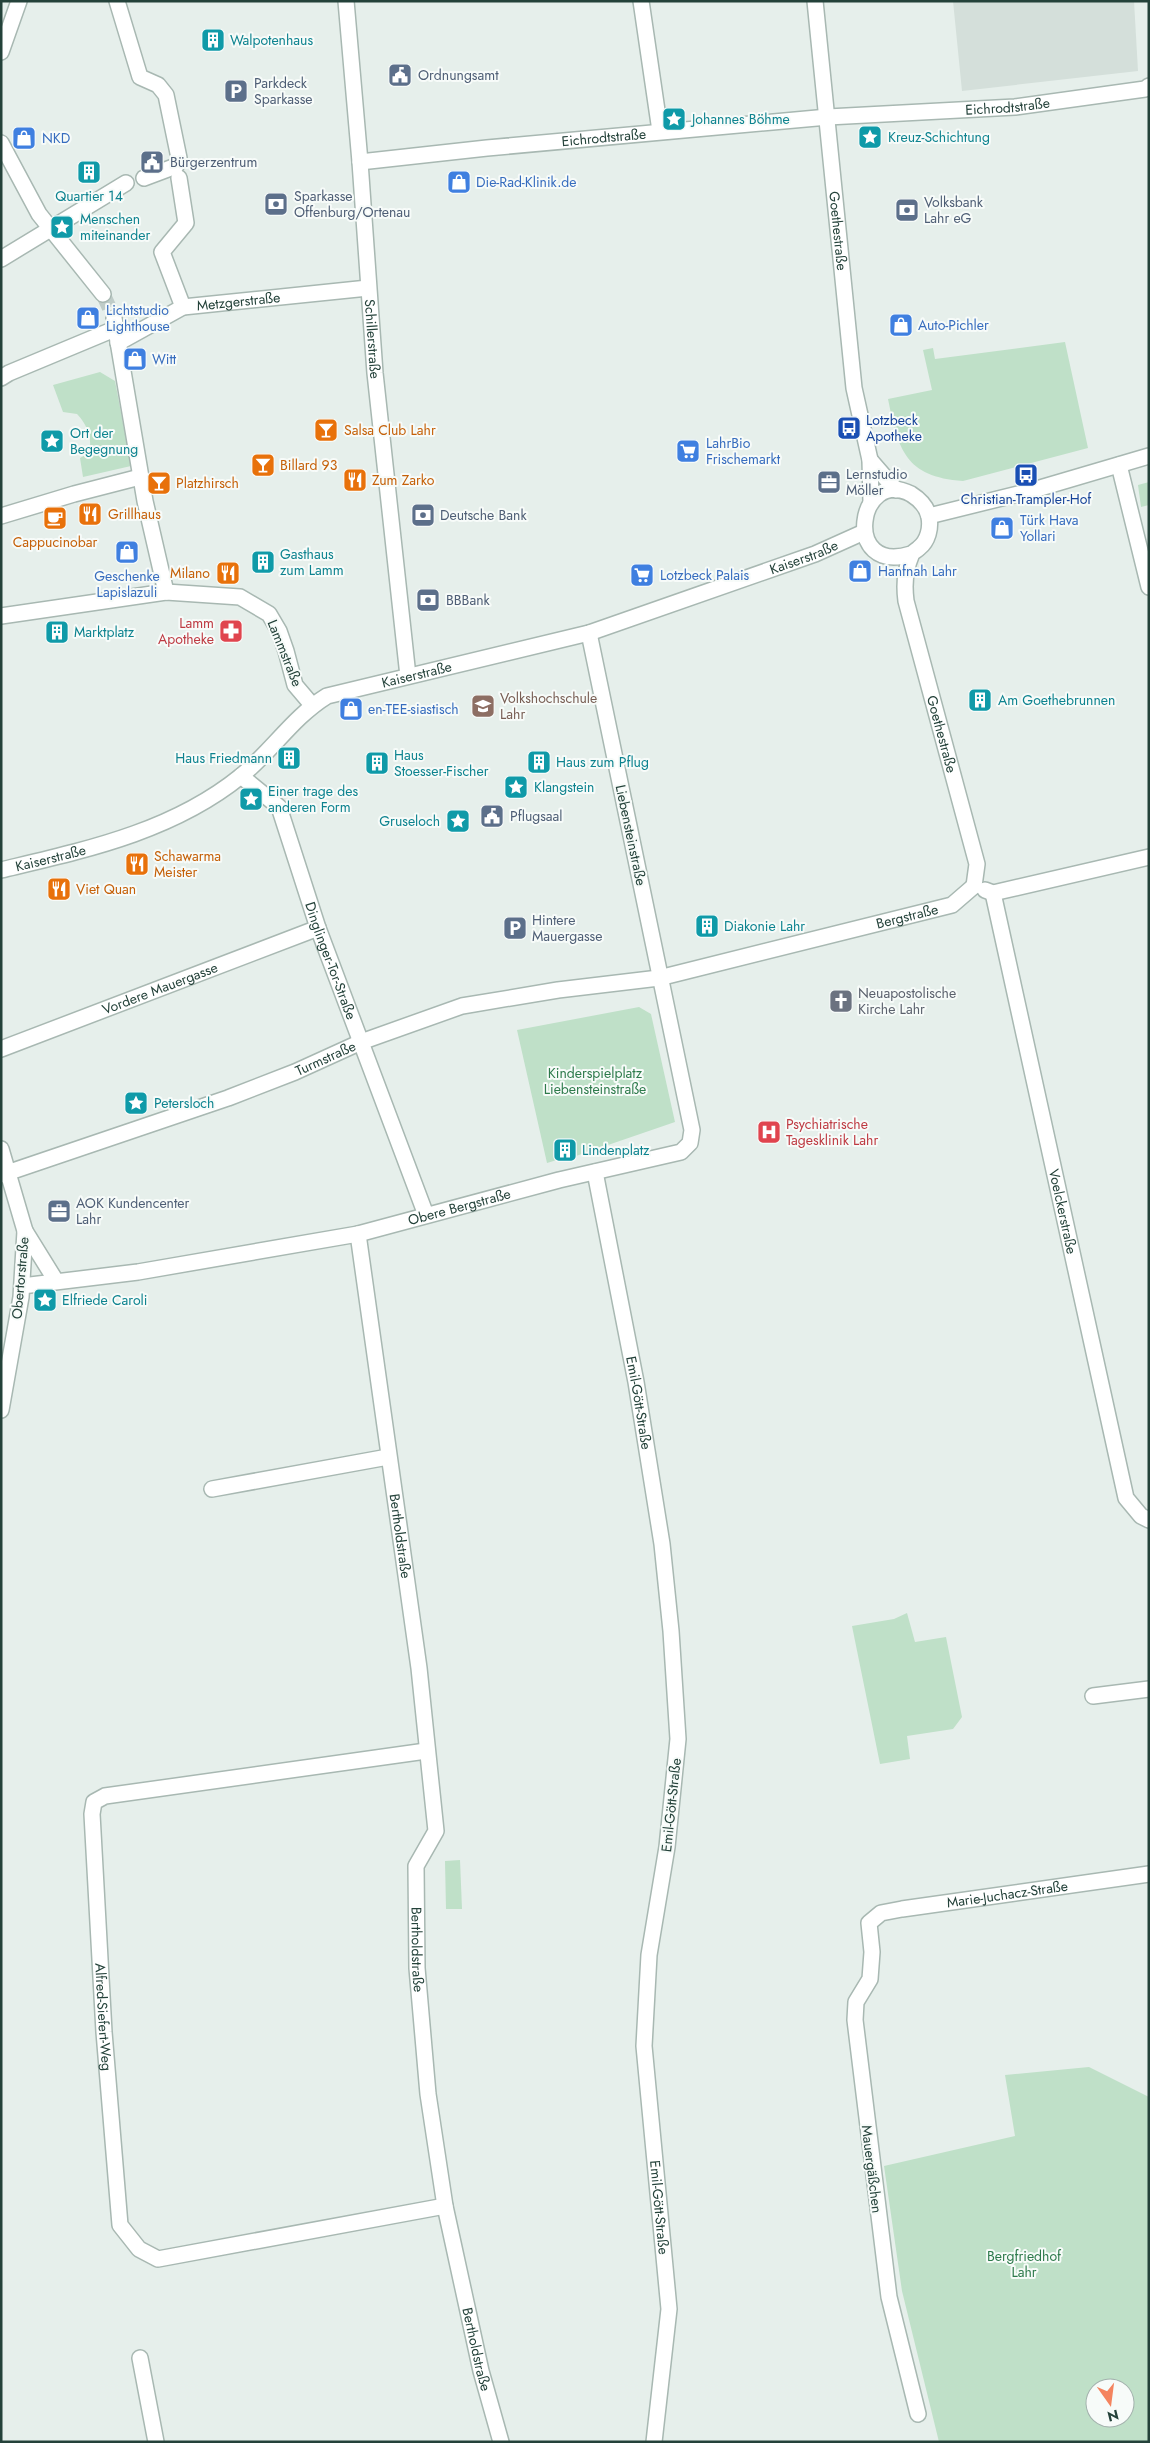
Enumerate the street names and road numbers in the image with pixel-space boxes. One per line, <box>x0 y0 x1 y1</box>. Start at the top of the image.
street label: Eichrodtstraße <box>965 92 1051 120</box>
street label: Eichrodtstraße <box>561 124 647 151</box>
street label: Goethestraße <box>824 190 852 271</box>
street label: Metzgerstraße <box>196 287 281 316</box>
street label: Schillerstraße <box>360 299 386 380</box>
street label: Kaiserstraße <box>767 535 841 579</box>
street label: Lammstraße <box>263 617 307 689</box>
street label: Kaiserstraße <box>379 656 454 693</box>
street label: Goethestraße <box>922 693 962 775</box>
street label: Liebensteinstraße <box>611 783 651 887</box>
street label: Kaiserstraße <box>13 840 88 876</box>
street label: Dinglinger-Tor-Straße <box>300 899 361 1022</box>
street label: Bergstraße <box>874 899 940 934</box>
street label: Vordere Mauergasse <box>99 957 221 1020</box>
street label: Turmstraße <box>292 1036 359 1081</box>
street label: Voelckerstraße <box>1044 1167 1082 1256</box>
street label: Obere Bergstraße <box>406 1183 513 1230</box>
street label: Obertorstraße <box>6 1236 34 1320</box>
street label: Emil-Gött-Straße <box>621 1354 657 1451</box>
street label: Bertholdstraße <box>385 1492 416 1580</box>
street label: Emil-Gött-Straße <box>656 1757 686 1853</box>
street label: Marie-Juchacz-Straße <box>945 1876 1069 1913</box>
street label: Bertholdstraße <box>406 1907 429 1993</box>
street label: Alfred-Siefert-Weg <box>90 1962 117 2072</box>
street label: Mauergäßchen <box>857 2124 887 2214</box>
street label: Emil-Gött-Straße <box>645 2159 674 2255</box>
street label: Bertholdstraße <box>457 2306 496 2393</box>

